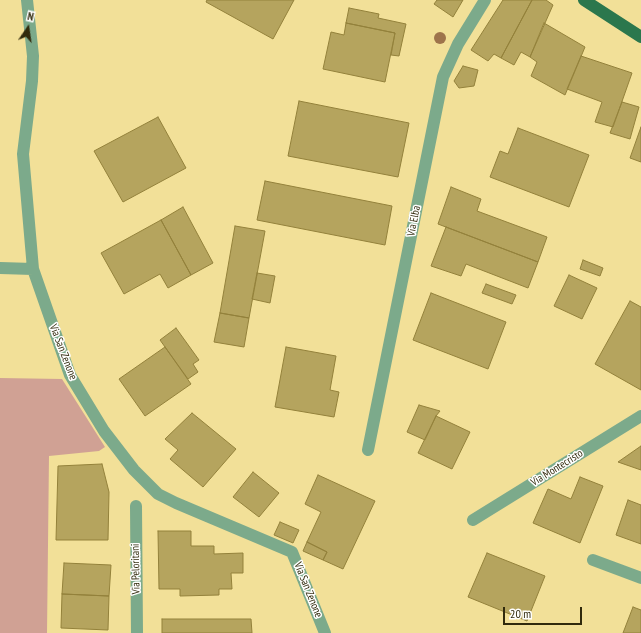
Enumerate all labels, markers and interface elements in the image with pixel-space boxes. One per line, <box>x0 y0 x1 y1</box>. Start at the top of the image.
north arrow <box>8 8 48 48</box>
text: N <box>26 9 35 24</box>
street label: Via Elba <box>405 205 423 237</box>
street label: Via San Zenone <box>46 322 80 382</box>
street label: Via Montecristo <box>529 447 585 489</box>
street label: Via Peloritani <box>129 544 143 594</box>
street label: Via San Zenone <box>291 560 325 620</box>
scale bar <box>505 599 584 625</box>
text: 20 m <box>510 606 531 621</box>

